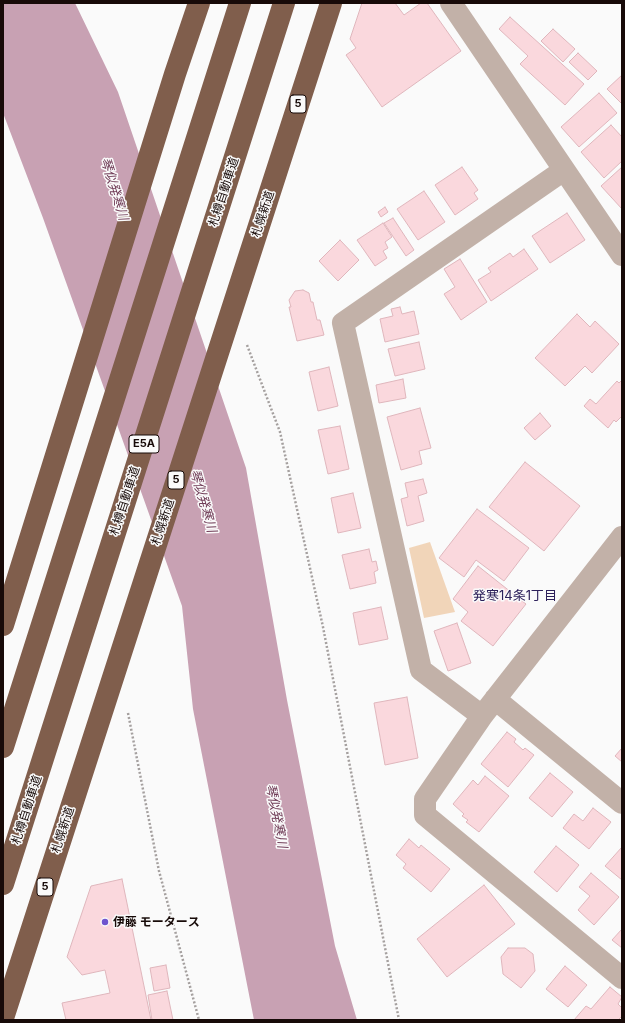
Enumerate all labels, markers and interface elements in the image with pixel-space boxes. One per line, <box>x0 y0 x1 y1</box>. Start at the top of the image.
road number: 5 <box>290 95 306 113</box>
water label: 琴似発寒川 <box>97 156 131 222</box>
street label: 札樽自動車道 <box>206 156 242 228</box>
street label: 札幌新道 <box>249 189 277 239</box>
road number: E5A <box>129 435 159 453</box>
street label: 札樽自動車道 <box>107 465 143 537</box>
water label: 琴似発寒川 <box>187 468 219 534</box>
road number: 5 <box>168 471 184 489</box>
street label: 札幌新道 <box>149 497 177 547</box>
district label: 発寒14条1丁目 <box>473 588 557 604</box>
street label: 札樽自動車道 <box>9 774 45 846</box>
water label: 琴似発寒川 <box>262 783 290 849</box>
street label: 札幌新道 <box>49 805 77 855</box>
road number: 5 <box>37 878 53 896</box>
place label: 伊藤 モータース <box>113 915 200 929</box>
marker: 伊藤 モータース <box>100 917 110 927</box>

